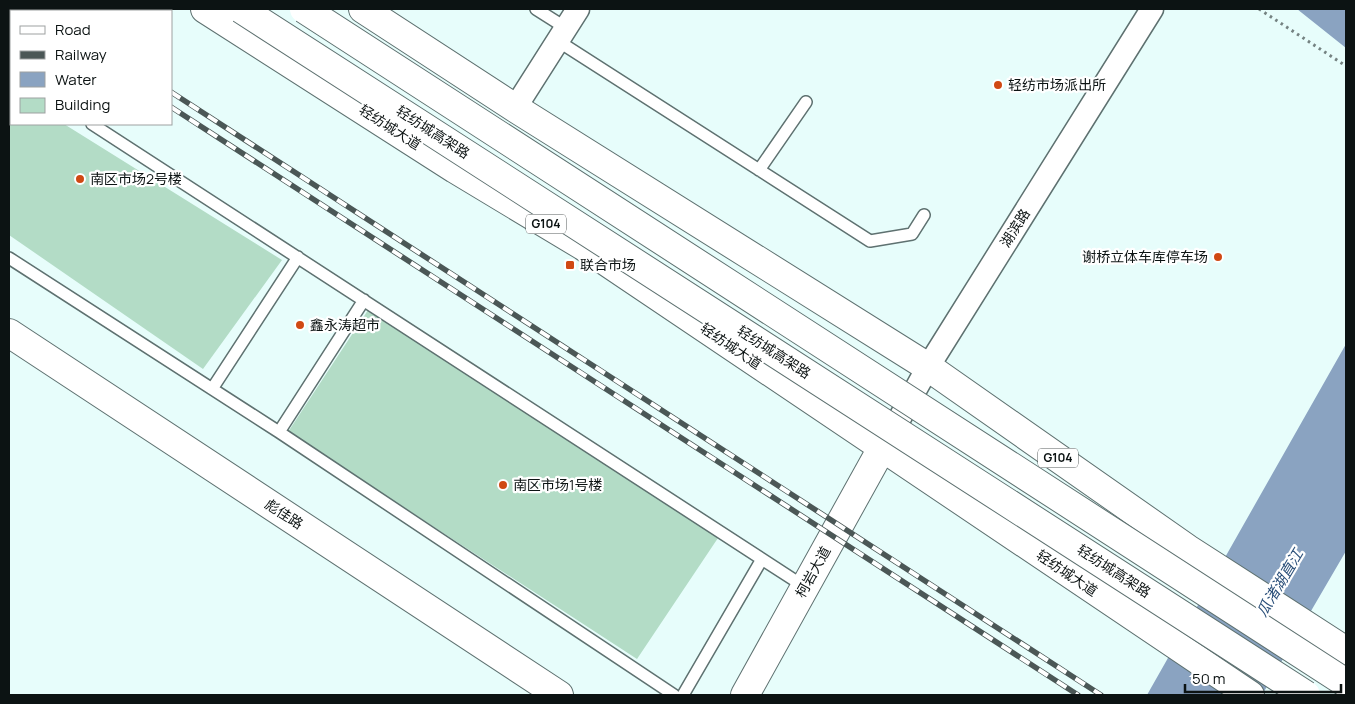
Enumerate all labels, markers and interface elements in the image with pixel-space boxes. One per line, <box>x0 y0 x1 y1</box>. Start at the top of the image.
legend <box>10 10 172 125</box>
text: Road <box>55 19 91 40</box>
text: Railway <box>55 44 107 65</box>
text: Water <box>55 69 97 90</box>
place label: 轻纺市场派出所 <box>1008 75 1106 94</box>
marker: 轻纺市场派出所 <box>992 79 1004 91</box>
text: Building <box>55 94 110 115</box>
street label: 轻纺城大道 <box>356 100 425 154</box>
street label: 轻纺城高架路 <box>393 101 474 162</box>
place label: 南区市场2号楼 <box>90 169 182 188</box>
marker: 南区市场2号楼 <box>74 173 86 185</box>
street label: 湖滨路 <box>995 205 1034 251</box>
road number: G104 <box>526 214 566 233</box>
place label: 谢桥立体车库停车场 <box>1082 247 1208 266</box>
marker: 谢桥立体车库停车场 <box>1212 251 1224 263</box>
place label: 联合市场 <box>580 255 636 274</box>
marker: 联合市场 <box>564 259 576 271</box>
place label: 鑫永涛超市 <box>310 315 380 334</box>
street label: 轻纺城大道 <box>697 318 766 373</box>
marker: 鑫永涛超市 <box>294 319 306 331</box>
street label: 轻纺城高架路 <box>734 321 815 382</box>
road number: G104 <box>1038 448 1078 468</box>
place label: 南区市场1号楼 <box>513 475 602 494</box>
marker: 南区市场1号楼 <box>497 479 509 491</box>
street label: 彪佳路 <box>261 494 307 533</box>
street label: 轻纺城高架路 <box>1074 540 1155 601</box>
street label: 柯岩大道 <box>791 543 834 601</box>
water label: 瓜渚湖直江 <box>1251 543 1309 620</box>
street label: 轻纺城大道 <box>1033 545 1102 600</box>
scale bar <box>1185 662 1341 694</box>
text: 50 m <box>1192 668 1226 689</box>

